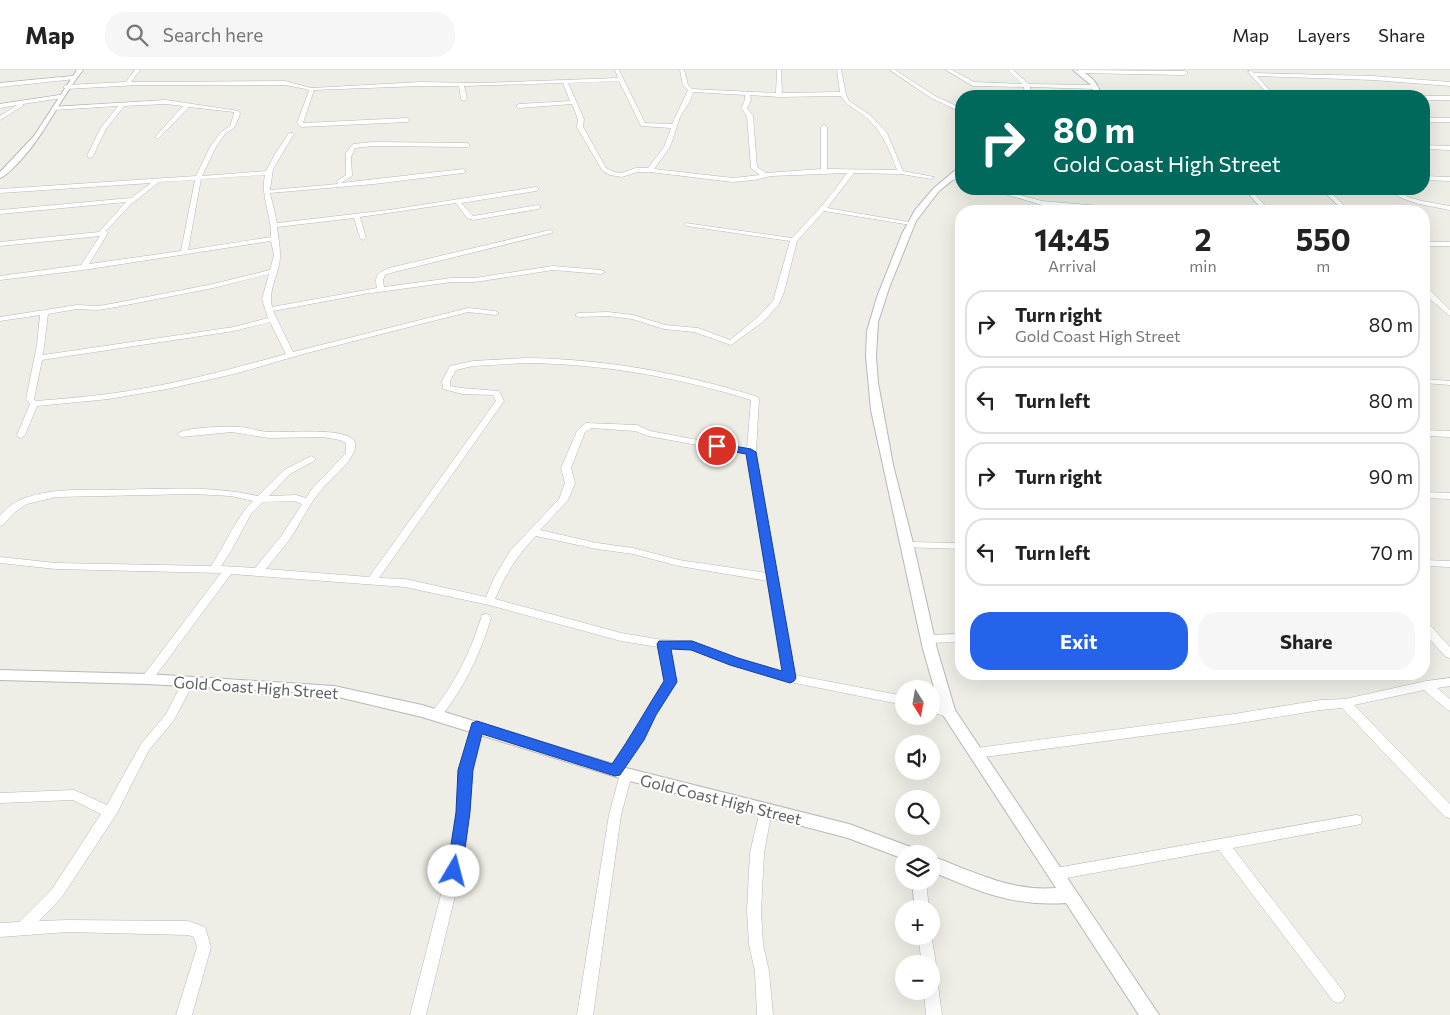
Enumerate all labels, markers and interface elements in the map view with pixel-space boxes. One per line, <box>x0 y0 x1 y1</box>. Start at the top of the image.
search box <box>105 12 455 57</box>
text: Map <box>25 20 75 49</box>
icon: search <box>123 21 151 49</box>
text: Search here <box>163 23 263 46</box>
text: Map <box>1232 24 1269 46</box>
text: Layers <box>1297 24 1350 46</box>
text: Share <box>1378 24 1425 46</box>
text: 80 m <box>1053 107 1135 150</box>
icon: right <box>970 110 1035 175</box>
text: Gold Coast High Street <box>1053 150 1281 177</box>
text: 14:45 <box>1034 220 1110 257</box>
text: 2 <box>1194 220 1211 257</box>
text: 550 <box>1296 220 1351 257</box>
text: Arrival <box>1048 256 1096 275</box>
text: min <box>1189 256 1217 275</box>
text: m <box>1316 256 1330 275</box>
text: Turn right <box>1015 303 1102 326</box>
icon: right <box>972 310 1000 338</box>
text: 80 m <box>1369 313 1413 336</box>
text: Gold Coast High Street <box>1015 326 1181 345</box>
icon: left <box>972 386 1000 414</box>
text: Turn left <box>1015 389 1090 412</box>
text: 80 m <box>1369 389 1413 412</box>
pin <box>696 425 738 467</box>
icon: arrive <box>703 432 731 460</box>
icon: right <box>972 462 1000 490</box>
text: Turn right <box>1015 465 1102 488</box>
text: 90 m <box>1369 465 1413 488</box>
icon: left <box>972 538 1000 566</box>
text: Turn left <box>1015 541 1090 564</box>
text: 70 m <box>1370 541 1413 564</box>
button: Exit <box>970 612 1188 670</box>
button: Share <box>1198 612 1415 670</box>
street label: Gold Coast High Street <box>173 672 340 702</box>
north arrow <box>895 680 940 725</box>
map controls <box>895 680 940 1000</box>
button: sound <box>895 735 940 780</box>
street label: Gold Coast High Street <box>638 770 804 828</box>
button: search <box>895 790 940 835</box>
position arrow <box>427 844 479 896</box>
button: layers <box>895 845 940 890</box>
button: + <box>895 900 940 945</box>
button: − <box>895 955 940 1000</box>

